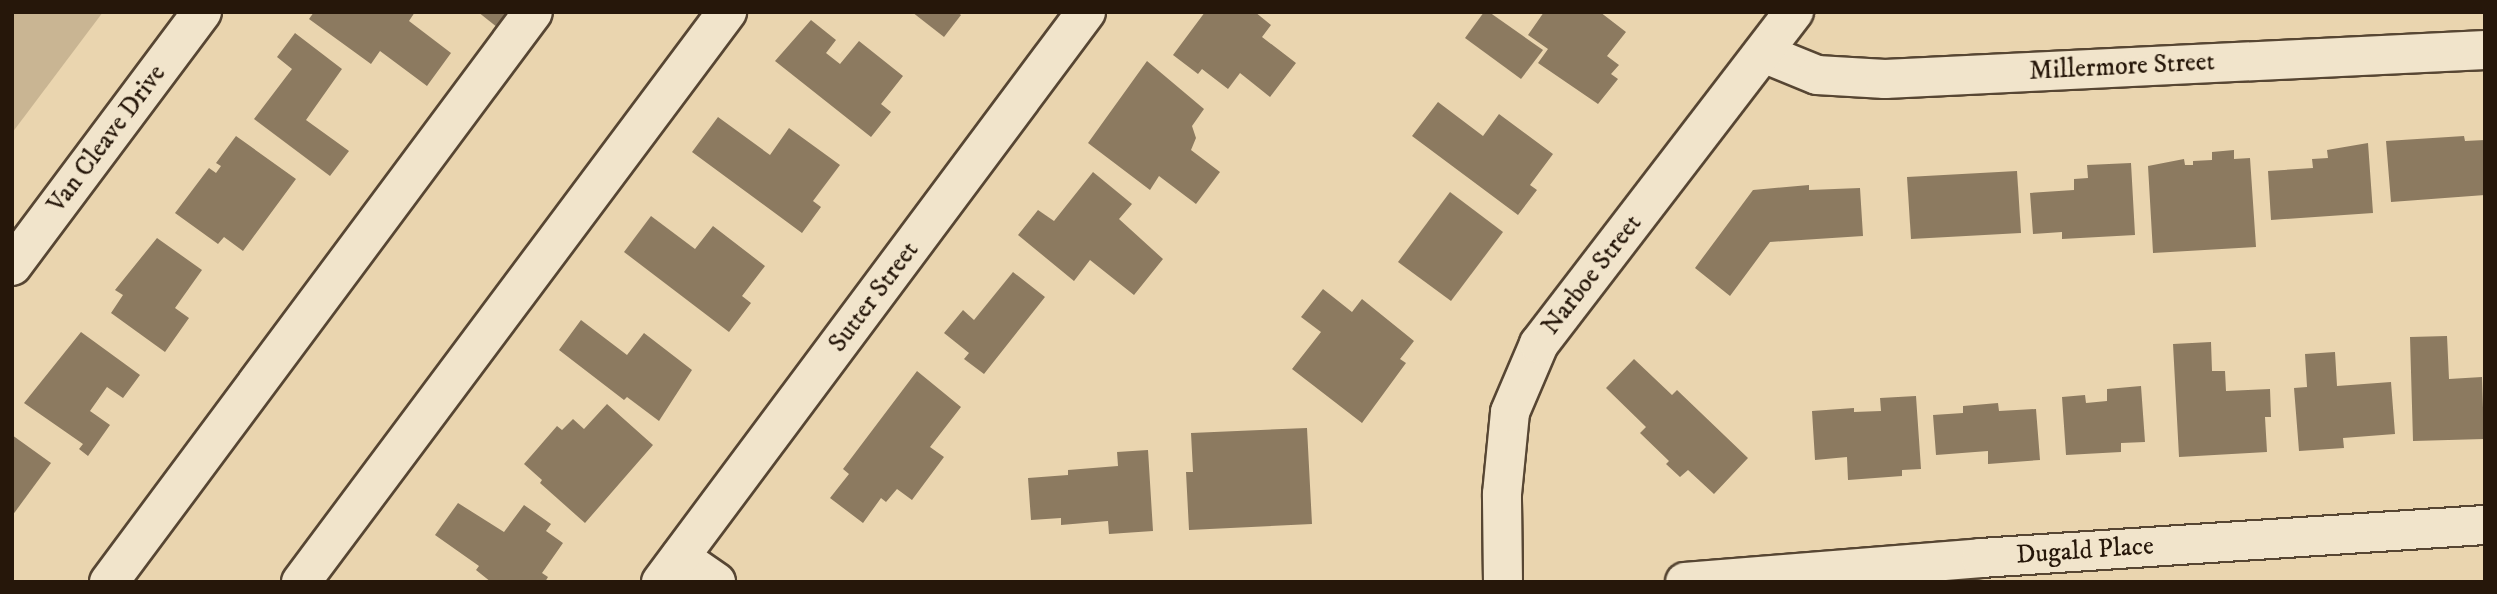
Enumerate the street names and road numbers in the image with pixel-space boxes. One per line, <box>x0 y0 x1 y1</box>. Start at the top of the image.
street label: Millermore Street <box>2028 47 2216 87</box>
street label: Van Cleave Drive <box>41 59 173 219</box>
street label: Narboe Street <box>1535 209 1649 341</box>
street label: Sutter Street <box>822 236 926 358</box>
street label: Dugald Place <box>2015 531 2155 571</box>

